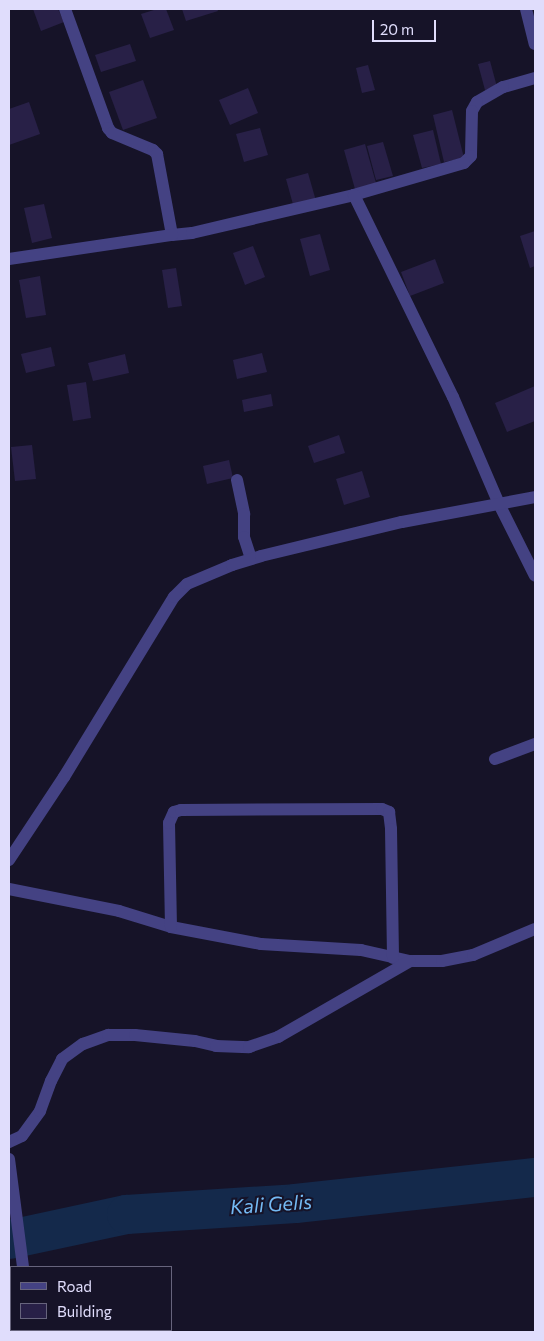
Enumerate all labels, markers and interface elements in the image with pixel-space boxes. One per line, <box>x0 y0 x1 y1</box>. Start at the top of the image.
scale bar <box>374 10 438 42</box>
text: 20 m <box>380 20 414 38</box>
water label: Kali Gelis <box>229 1189 313 1219</box>
legend <box>10 1266 172 1331</box>
text: Road <box>57 1277 92 1295</box>
text: Building <box>57 1302 112 1320</box>

